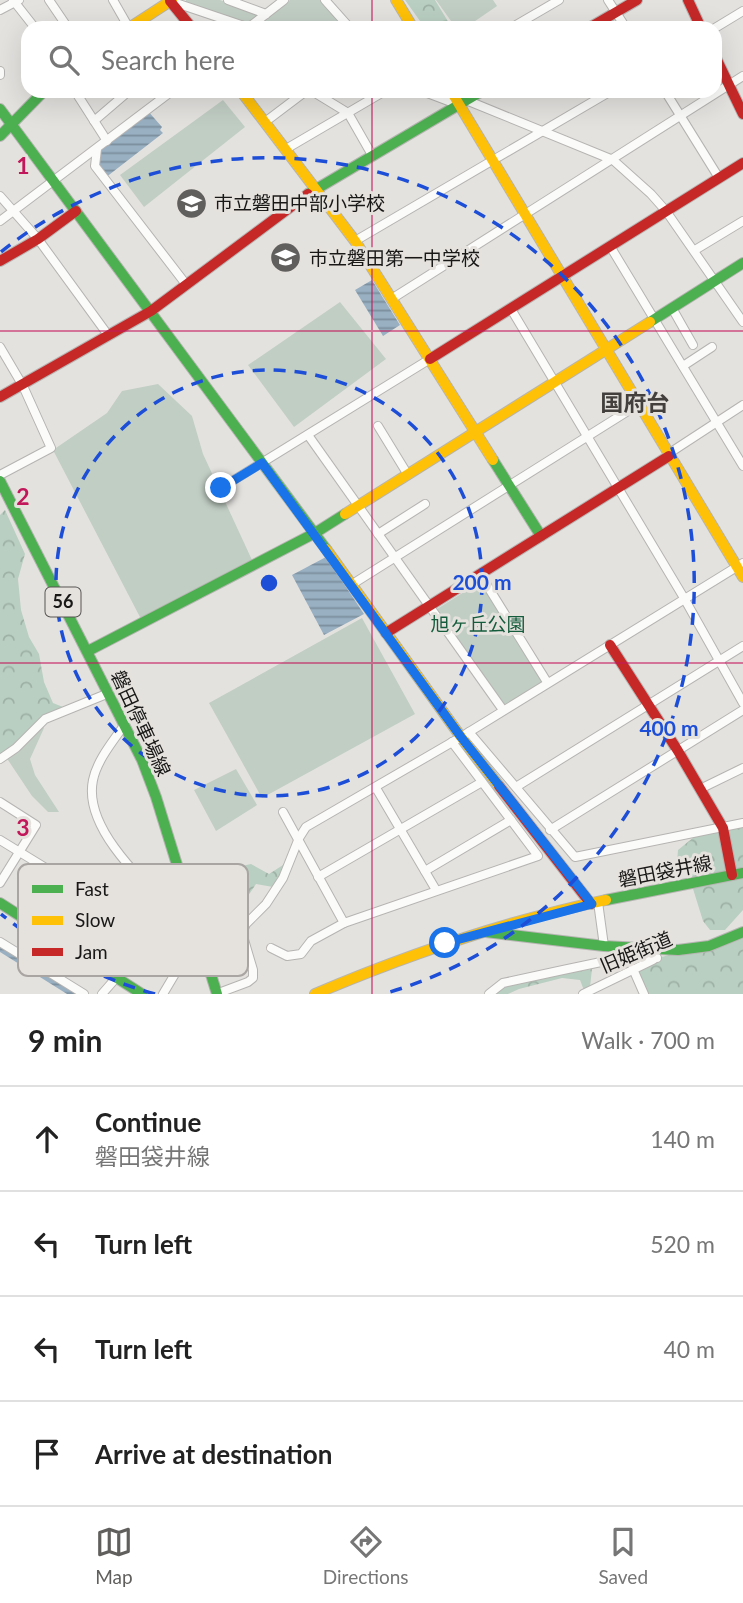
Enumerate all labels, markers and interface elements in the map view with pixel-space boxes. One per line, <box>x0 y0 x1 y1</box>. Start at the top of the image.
search box <box>21 21 722 98</box>
icon: search <box>45 41 83 79</box>
text: Search here <box>101 44 235 76</box>
text: 1 <box>16 151 30 179</box>
school or university icon: 市立磐田中部小学校 <box>174 186 208 220</box>
place label: 市立磐田中部小学校 <box>214 191 385 214</box>
school or university icon: 市立磐田第一中学校 <box>269 241 303 275</box>
place label: 市立磐田第一中学校 <box>309 246 480 269</box>
district label: 国府台 <box>601 388 670 416</box>
route end <box>205 472 236 503</box>
text: 2 <box>16 482 30 510</box>
text: 200 m <box>452 569 512 594</box>
centre of rings <box>257 571 281 595</box>
road number: 56 <box>46 588 80 616</box>
park label: 旭ヶ丘公園 <box>430 612 526 635</box>
street label: 磐田停車場線 <box>107 666 176 779</box>
text: 400 m <box>639 715 699 740</box>
text: 3 <box>16 813 30 841</box>
street label: 磐田袋井線 <box>616 850 714 891</box>
legend <box>18 864 248 976</box>
text: Fast <box>75 877 109 900</box>
text: Slow <box>75 908 115 931</box>
street label: 旧姫街道 <box>596 926 675 977</box>
route start <box>429 927 460 958</box>
text: Jam <box>75 940 108 963</box>
text: 9 min <box>28 1022 102 1058</box>
text: Walk · 700 m <box>581 1026 715 1054</box>
text: Continue <box>95 1106 201 1138</box>
icon: ahead <box>28 1120 66 1158</box>
text: 140 m <box>650 1125 715 1153</box>
text: 磐田袋井線 <box>95 1142 210 1170</box>
icon: left <box>28 1225 66 1263</box>
text: Turn left <box>95 1228 192 1260</box>
text: 520 m <box>650 1230 715 1258</box>
icon: left <box>28 1330 66 1368</box>
text: Turn left <box>95 1333 192 1365</box>
text: 40 m <box>664 1335 715 1363</box>
icon: arrive <box>28 1435 66 1473</box>
text: Arrive at destination <box>95 1438 332 1470</box>
tab: Map <box>95 1523 133 1588</box>
tab: Directions <box>323 1523 409 1588</box>
tab: Saved <box>598 1523 648 1588</box>

